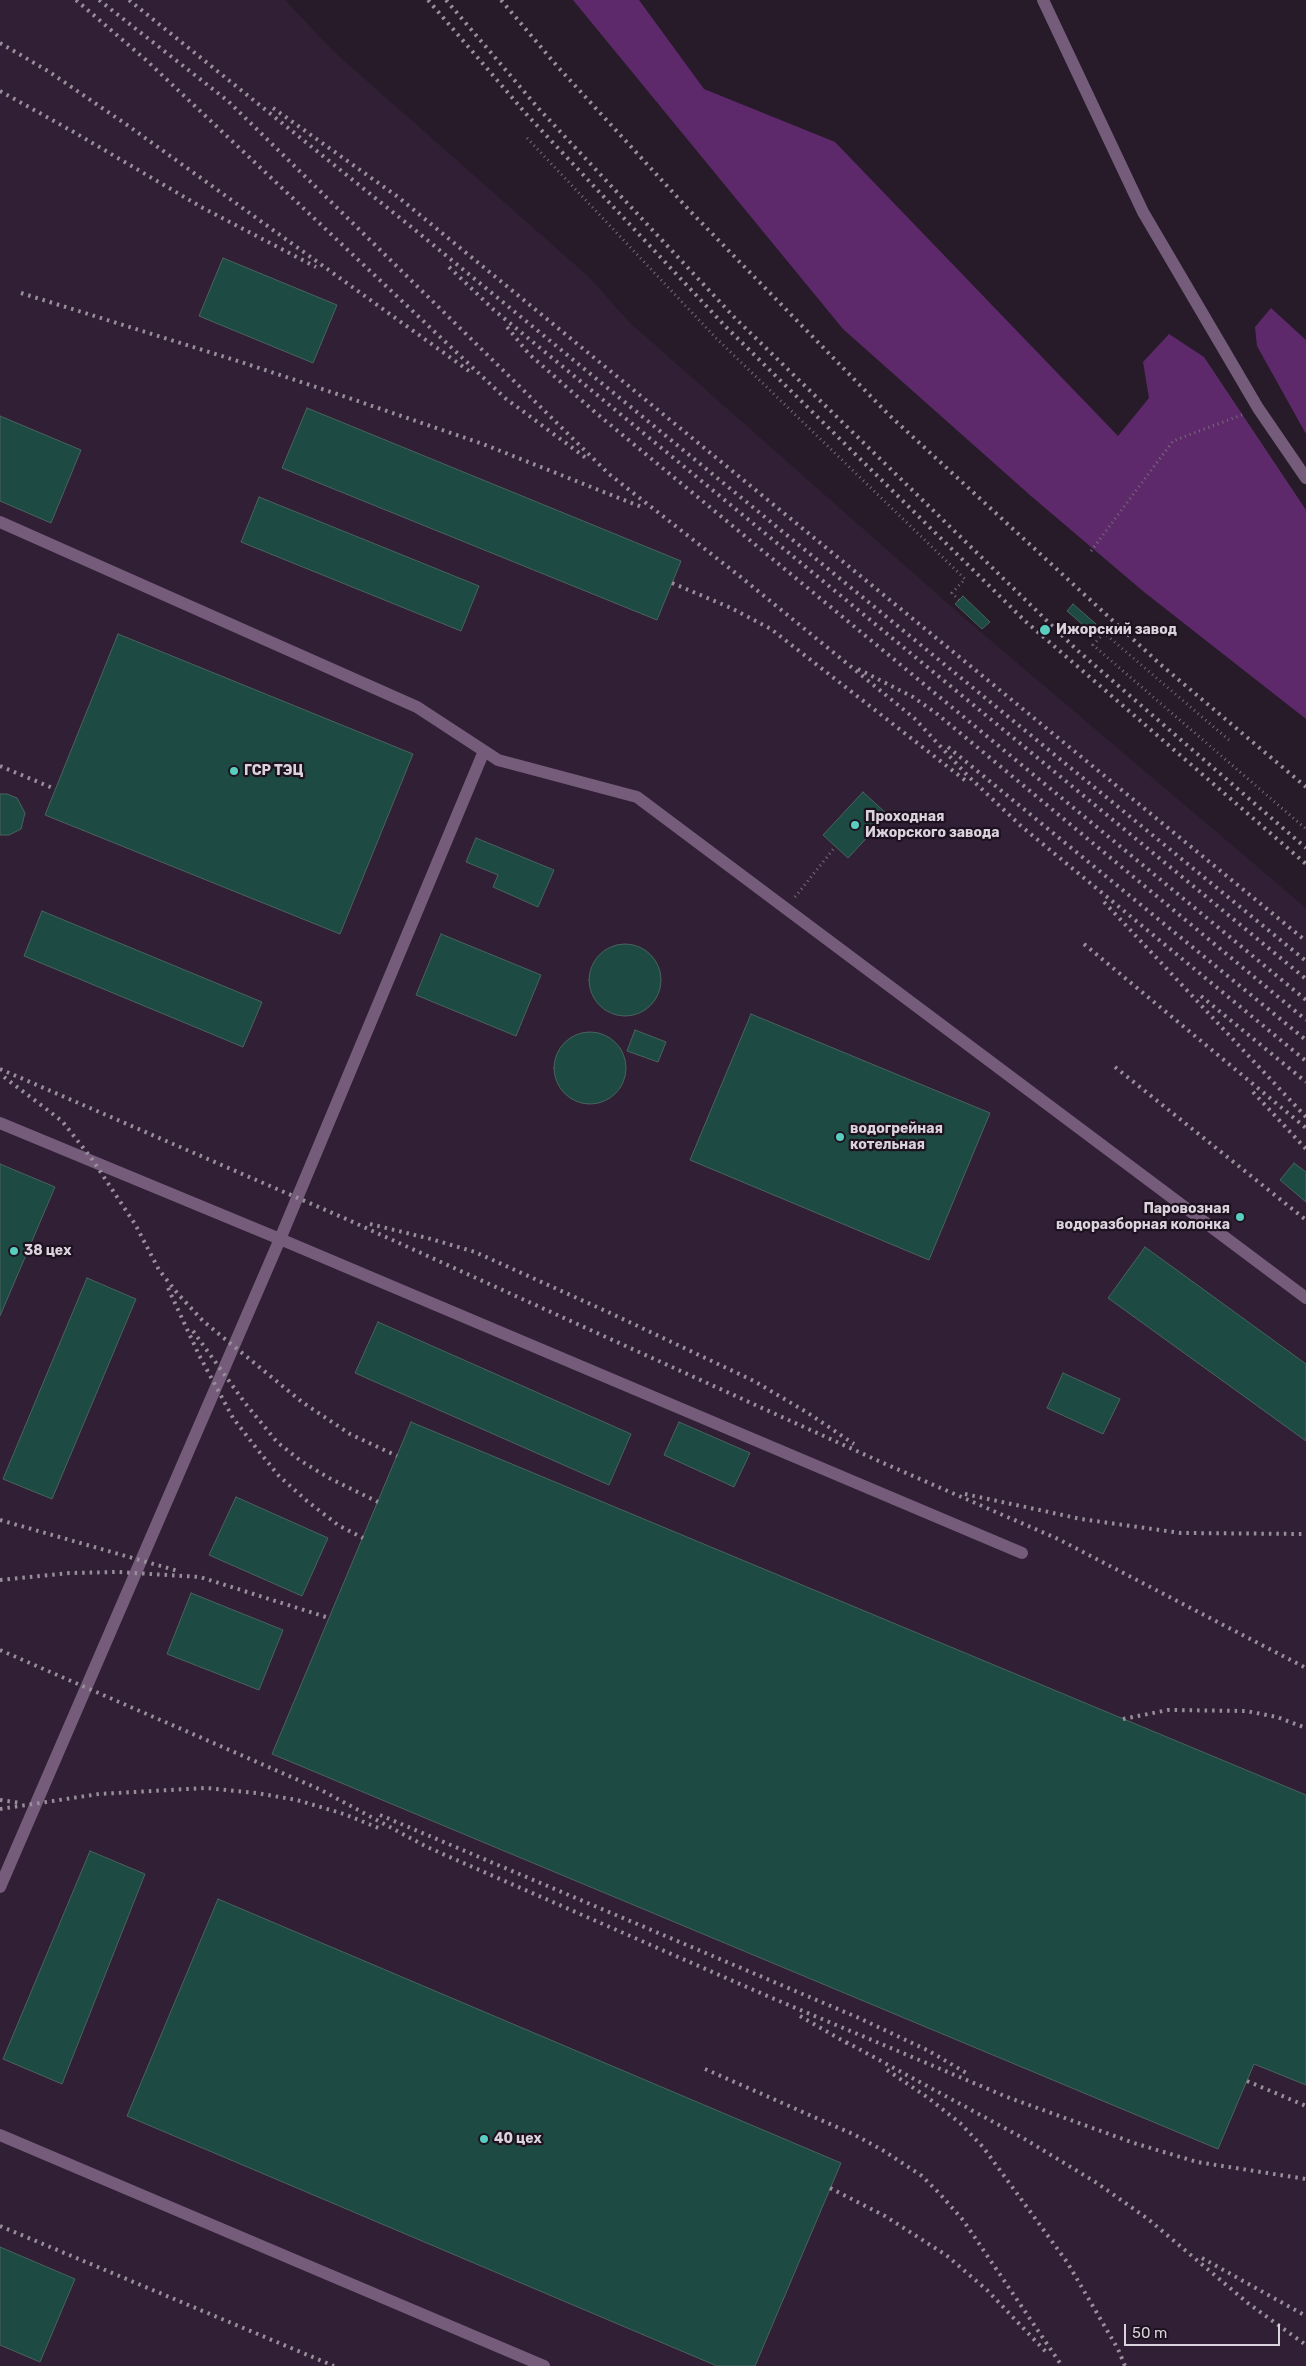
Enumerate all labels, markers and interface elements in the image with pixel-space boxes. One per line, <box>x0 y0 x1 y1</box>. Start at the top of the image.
place label: Ижорский завод <box>1056 622 1177 638</box>
marker: Ижорский завод <box>1038 623 1052 637</box>
place label: ГСР ТЭЦ <box>244 763 303 779</box>
marker: ГСР ТЭЦ <box>228 765 240 777</box>
place label: Проходная Ижорского завода <box>865 809 999 842</box>
marker: Проходная Ижорского завода <box>849 819 861 831</box>
place label: водогрейная котельная <box>850 1121 943 1154</box>
marker: водогрейная котельная <box>834 1131 846 1143</box>
place label: Паровозная водоразборная колонка <box>1056 1201 1230 1234</box>
marker: Паровозная водоразборная колонка <box>1234 1211 1246 1223</box>
place label: 38 цех <box>24 1243 71 1259</box>
marker: 38 цех <box>8 1245 20 1257</box>
place label: 40 цех <box>494 2131 542 2147</box>
marker: 40 цех <box>478 2133 490 2145</box>
scale bar <box>1126 2314 1282 2346</box>
text: 50 m <box>1132 2324 1167 2342</box>

